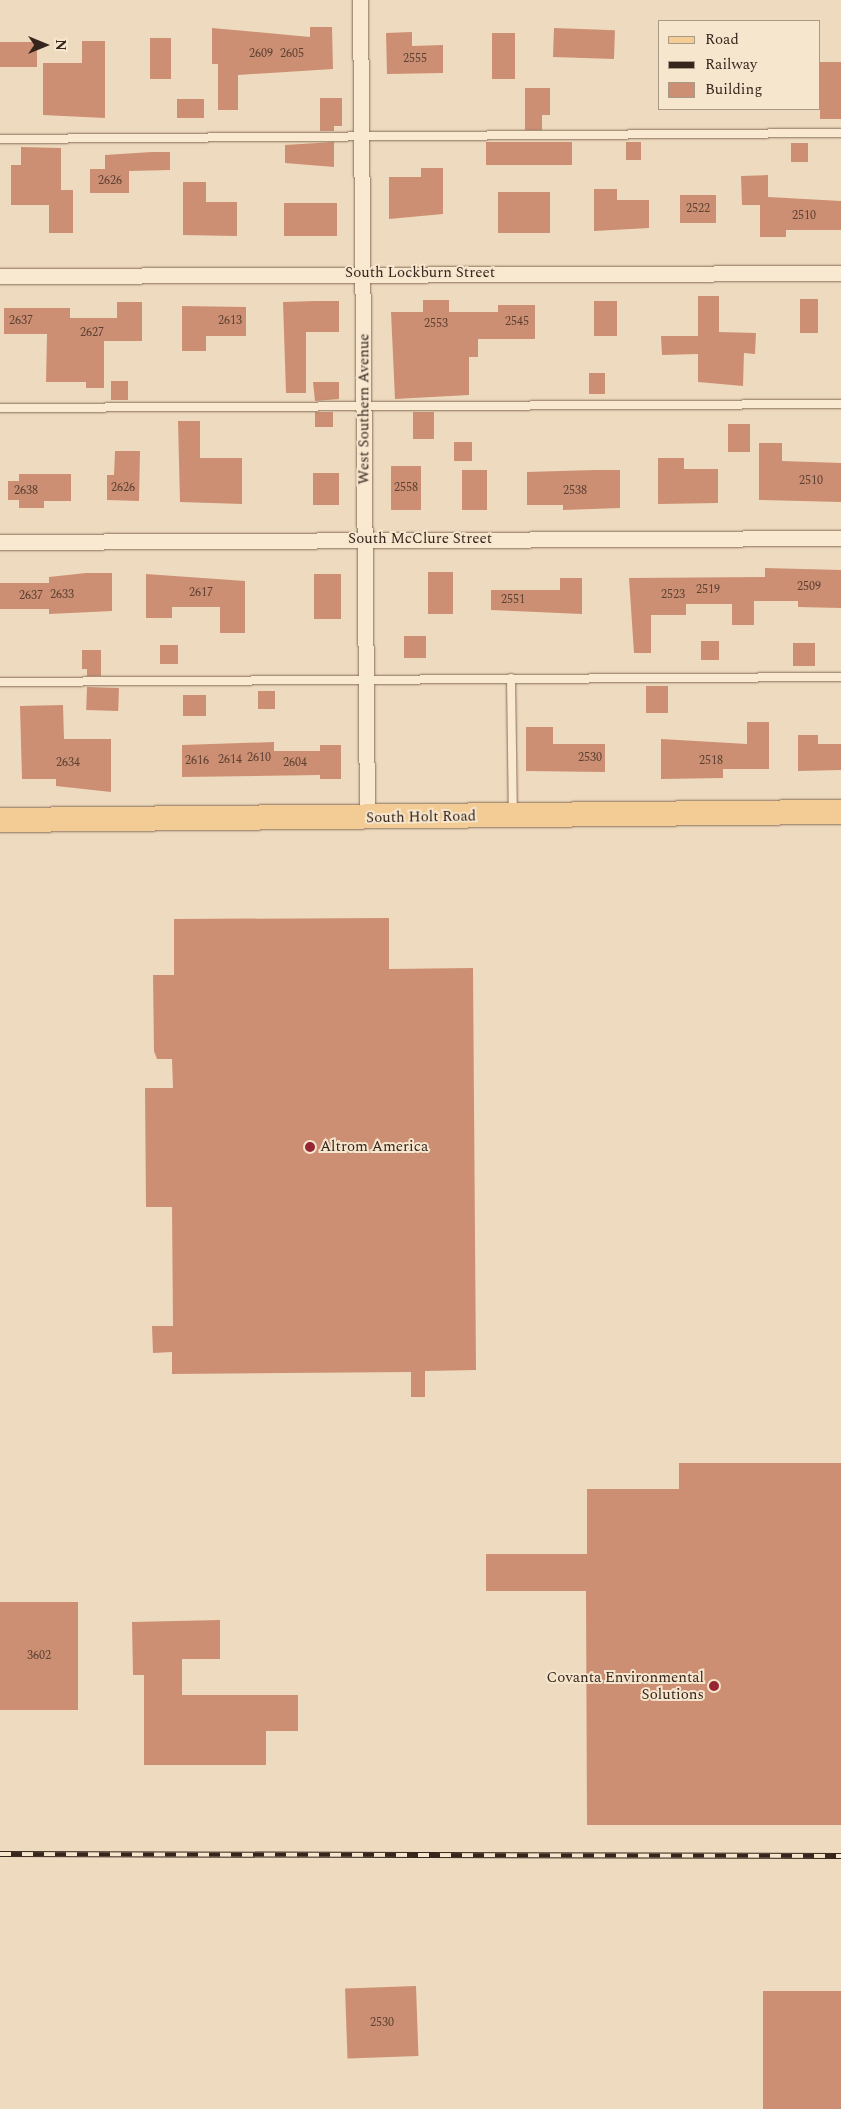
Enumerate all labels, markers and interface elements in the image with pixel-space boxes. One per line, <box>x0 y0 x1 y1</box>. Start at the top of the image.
north arrow <box>20 20 70 70</box>
legend <box>658 20 821 110</box>
text: Road <box>705 28 739 51</box>
text: N <box>50 39 71 51</box>
house number: 2609 <box>249 47 273 61</box>
house number: 2605 <box>280 47 304 61</box>
house number: 2555 <box>403 52 427 66</box>
text: Railway <box>705 53 757 76</box>
text: Building <box>705 78 762 101</box>
house number: 2626 <box>98 174 122 188</box>
house number: 2522 <box>686 202 710 216</box>
house number: 2510 <box>792 209 816 223</box>
street label: South Lockburn Street <box>345 264 495 282</box>
house number: 2637 <box>9 314 33 328</box>
house number: 2613 <box>218 314 242 328</box>
house number: 2545 <box>505 315 529 329</box>
house number: 2553 <box>424 317 448 331</box>
house number: 2627 <box>80 326 104 340</box>
street label: West Southern Avenue <box>355 333 373 485</box>
house number: 2510 <box>799 474 823 488</box>
house number: 2626 <box>111 481 135 495</box>
house number: 2558 <box>394 481 418 495</box>
house number: 2638 <box>14 484 38 498</box>
house number: 2538 <box>563 484 587 498</box>
street label: South McClure Street <box>348 530 492 548</box>
house number: 2509 <box>797 580 821 594</box>
house number: 2519 <box>696 583 720 597</box>
house number: 2617 <box>189 586 213 600</box>
house number: 2633 <box>50 588 74 602</box>
house number: 2523 <box>661 588 685 602</box>
house number: 2637 <box>19 589 43 603</box>
house number: 2551 <box>501 593 525 607</box>
house number: 2610 <box>247 751 271 765</box>
house number: 2530 <box>578 751 602 765</box>
house number: 2614 <box>218 753 242 767</box>
house number: 2616 <box>185 754 209 768</box>
house number: 2518 <box>699 754 723 768</box>
house number: 2634 <box>56 756 80 770</box>
house number: 2604 <box>283 756 307 770</box>
street label: South Holt Road <box>366 807 476 827</box>
place label: Altrom America <box>320 1138 428 1156</box>
marker: Altrom America <box>304 1141 316 1153</box>
house number: 3602 <box>27 1649 51 1663</box>
place label: Covanta Environmental Solutions <box>546 1668 704 1703</box>
marker: Covanta Environmental Solutions <box>708 1680 720 1692</box>
house number: 2530 <box>370 2016 394 2030</box>

